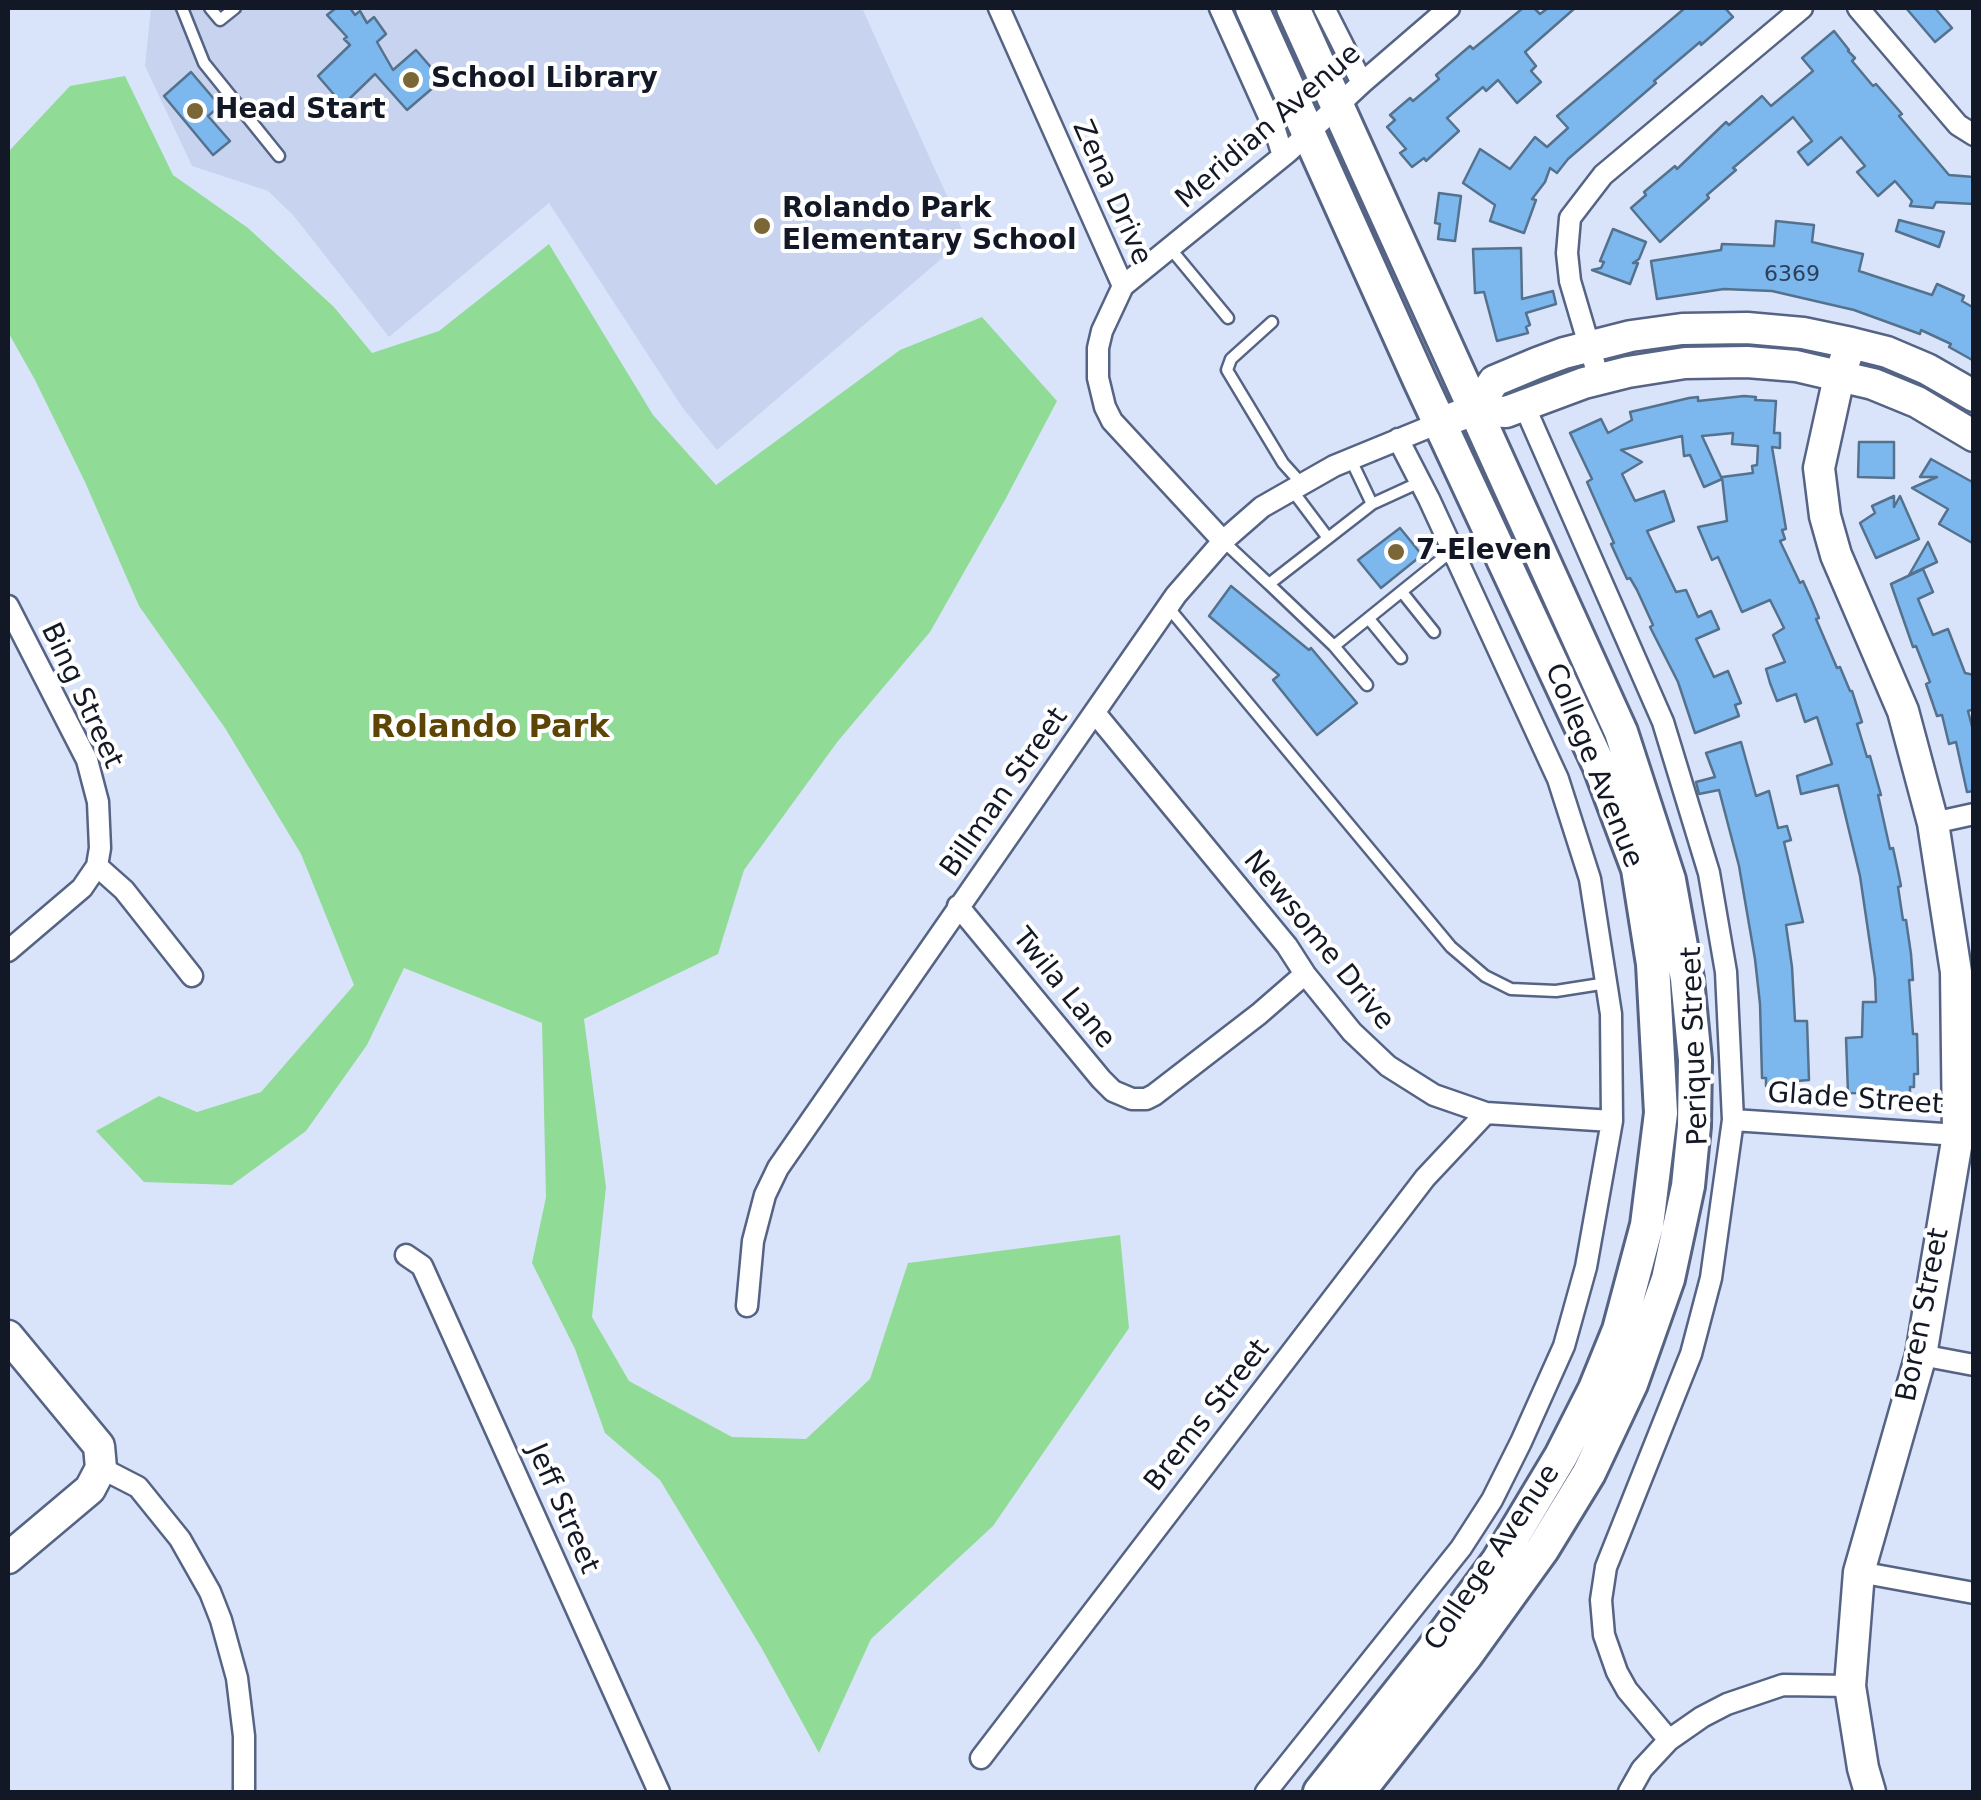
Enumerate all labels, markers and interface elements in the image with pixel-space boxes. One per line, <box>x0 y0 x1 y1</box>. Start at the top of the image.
street label: Meridian Avenue <box>1170 38 1368 216</box>
place label: School Library <box>431 63 658 97</box>
marker: School Library <box>400 69 422 91</box>
place label: Head Start <box>215 94 386 128</box>
marker: Head Start <box>184 100 206 122</box>
street label: Zena Drive <box>1064 115 1158 271</box>
place label: Rolando Park Elementary School <box>782 193 1077 259</box>
marker: Rolando Park Elementary School <box>751 215 773 237</box>
house number: 6369 <box>1764 262 1820 288</box>
place label: 7-Eleven <box>1416 535 1552 569</box>
marker: 7-Eleven <box>1385 541 1407 563</box>
street label: Bing Street <box>33 618 129 774</box>
street label: College Avenue <box>1537 659 1649 873</box>
street label: Billman Street <box>934 702 1076 884</box>
district label: Rolando Park <box>370 710 610 748</box>
street label: Newsome Drive <box>1235 845 1401 1037</box>
street label: Twila Lane <box>1004 922 1122 1056</box>
street label: Perique Street <box>1676 946 1716 1146</box>
street label: Glade Street <box>1766 1077 1944 1123</box>
street label: Boren Street <box>1891 1225 1957 1405</box>
street label: Brems Street <box>1138 1333 1278 1499</box>
street label: Jeff Street <box>518 1439 606 1579</box>
street label: College Avenue <box>1418 1458 1568 1658</box>

